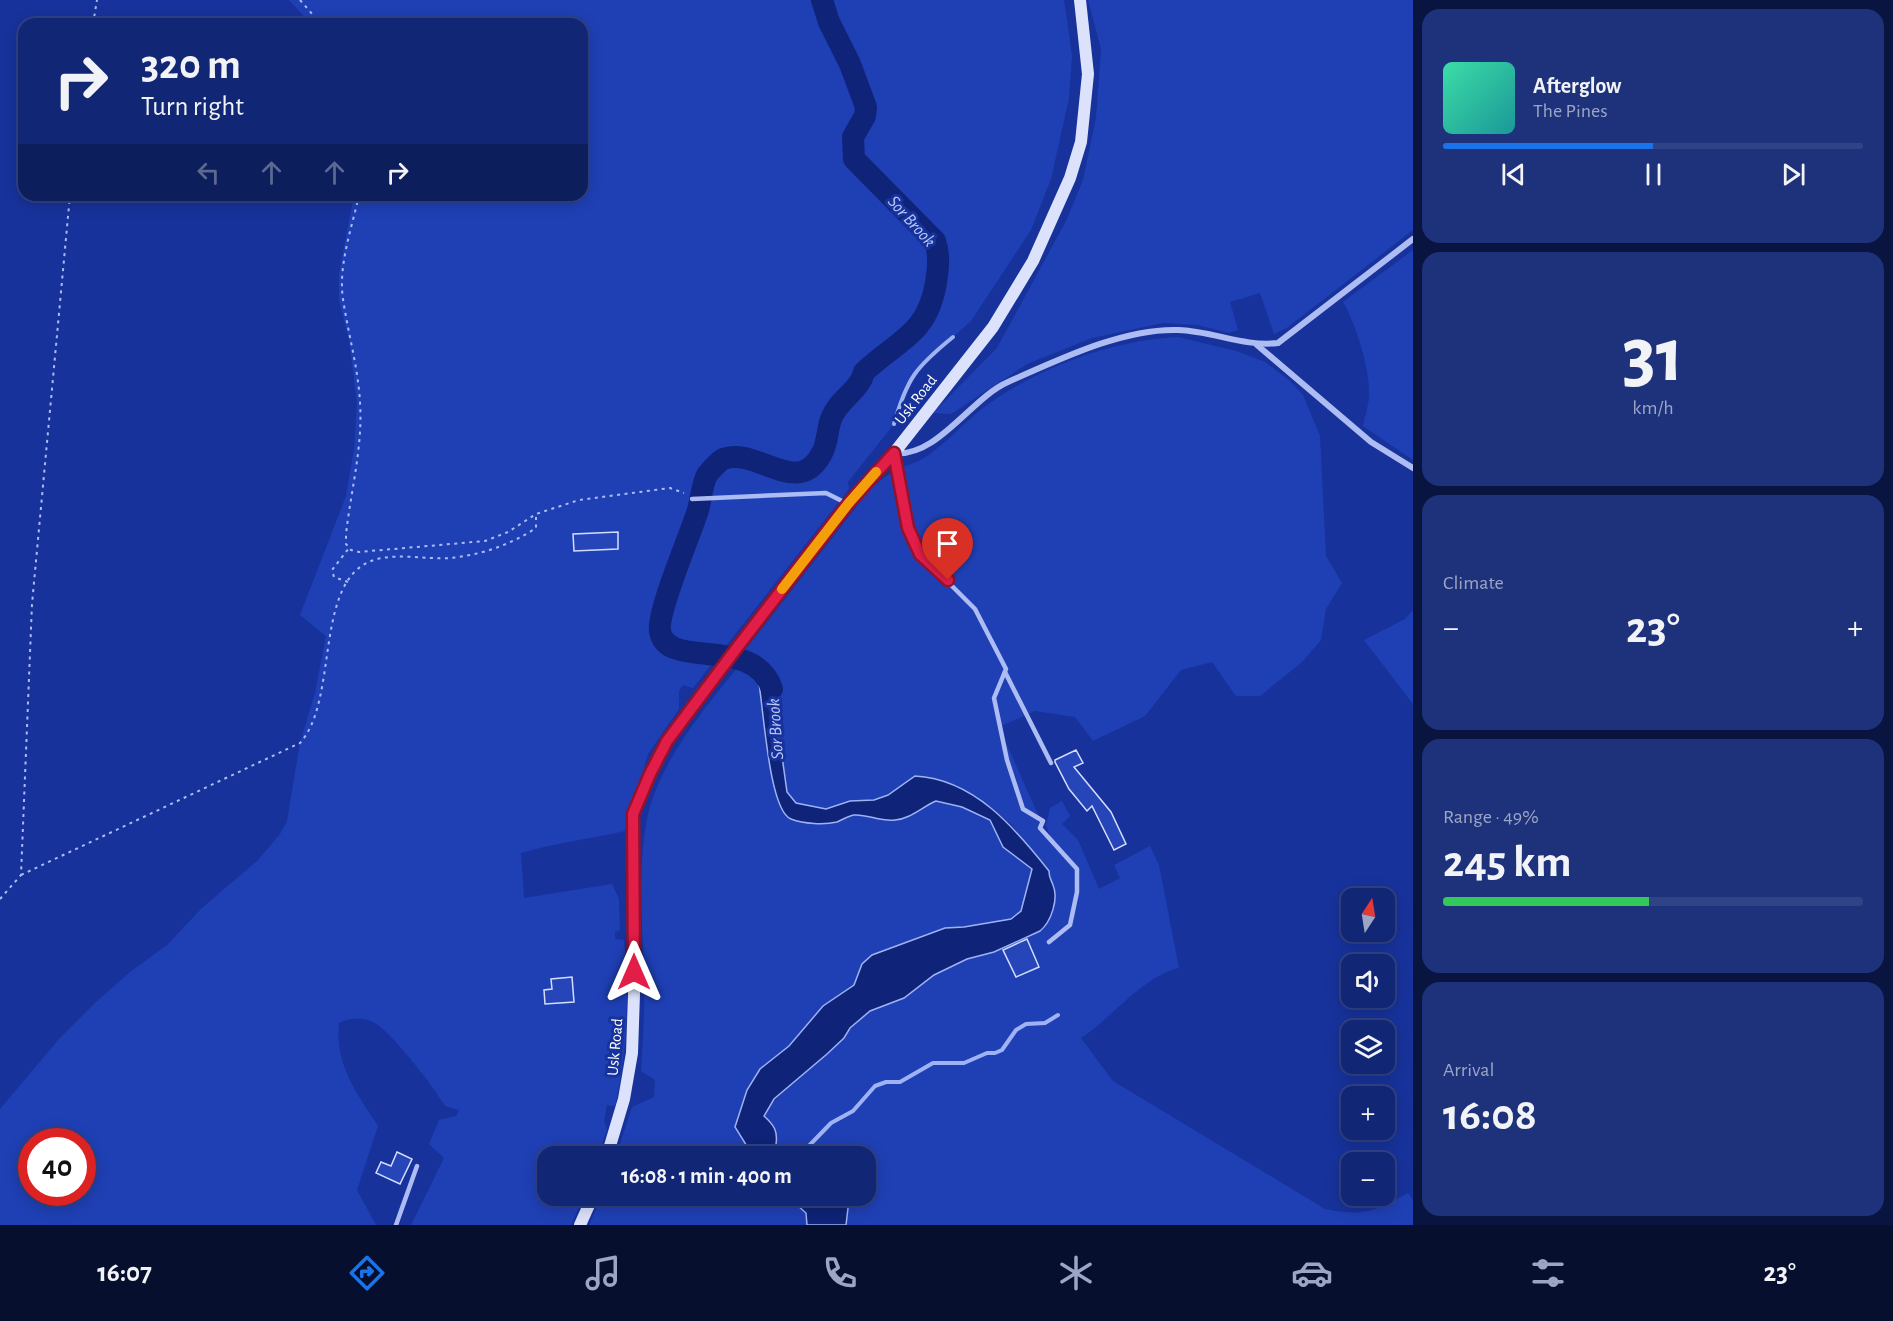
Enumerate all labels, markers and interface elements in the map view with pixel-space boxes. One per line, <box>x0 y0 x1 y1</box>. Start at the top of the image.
icon: right <box>42 42 120 120</box>
text: 320 m <box>141 44 241 86</box>
text: Afterglow <box>1533 75 1621 97</box>
text: Turn right <box>141 93 244 120</box>
text: The Pines <box>1533 101 1608 121</box>
icon: left <box>192 156 225 189</box>
icon: ahead <box>255 156 288 189</box>
icon: ahead <box>318 156 351 189</box>
icon: right <box>381 156 414 189</box>
icon: previous <box>1497 158 1530 191</box>
icon: pause <box>1637 158 1670 191</box>
icon: next <box>1777 158 1810 191</box>
water label: Sor Brook <box>884 193 939 251</box>
text: 31 <box>1622 318 1684 396</box>
street label: Usk Road <box>892 372 940 427</box>
text: km/h <box>1632 398 1674 418</box>
pin <box>922 518 973 580</box>
icon: arrive <box>931 527 964 560</box>
text: Climate <box>1443 573 1504 593</box>
text: 23° <box>1626 606 1680 651</box>
text: − <box>1443 612 1459 645</box>
text: + <box>1847 612 1863 645</box>
water label: Sor Brook <box>765 698 787 760</box>
text: Range · 49% <box>1443 807 1539 827</box>
text: 245 km <box>1443 840 1572 885</box>
north arrow <box>1341 888 1395 942</box>
map controls <box>1341 888 1395 1206</box>
position arrow <box>602 940 666 1004</box>
button: sound <box>1341 954 1395 1008</box>
street label: Usk Road <box>605 1018 625 1077</box>
button: layers <box>1341 1020 1395 1074</box>
text: Arrival <box>1443 1060 1494 1080</box>
button: + <box>1341 1086 1395 1140</box>
text: 16:08 <box>1443 1093 1537 1138</box>
speed limit sign: 40 <box>18 1128 96 1206</box>
button: − <box>1341 1152 1395 1206</box>
text: 16:08 · 1 min · 400 m <box>621 1165 792 1187</box>
icon: directions <box>346 1252 388 1294</box>
icon: music <box>582 1252 624 1294</box>
icon: phone <box>819 1252 861 1294</box>
icon: climate <box>1055 1252 1097 1294</box>
icon: car <box>1291 1252 1333 1294</box>
icon: filters <box>1527 1252 1569 1294</box>
text: 16:07 <box>97 1259 152 1286</box>
text: 23° <box>1764 1259 1796 1286</box>

